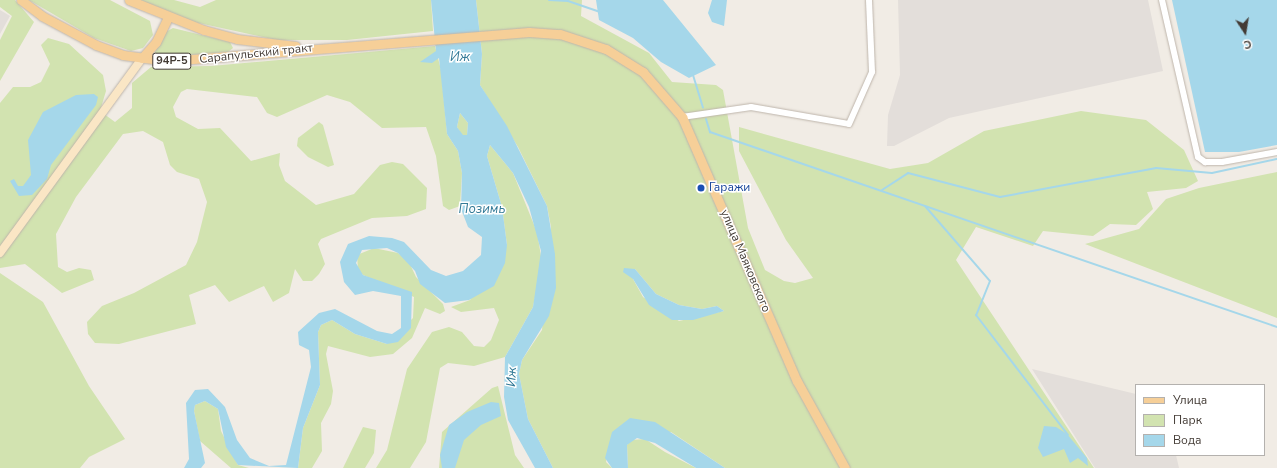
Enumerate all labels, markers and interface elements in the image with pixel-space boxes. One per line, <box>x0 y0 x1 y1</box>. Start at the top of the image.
north arrow <box>1225 12 1265 52</box>
text: С <box>1242 36 1253 52</box>
street label: Сарапульский тракт <box>199 41 313 67</box>
water label: Иж <box>450 49 470 65</box>
road number: 94Р-5 <box>152 52 192 70</box>
place label: Гаражи <box>709 181 750 195</box>
marker: Гаражи <box>696 183 706 193</box>
water label: Позимь <box>459 201 505 217</box>
street label: улица Маяковского <box>717 207 773 315</box>
water label: Иж <box>504 367 520 387</box>
legend <box>1135 384 1265 456</box>
text: Улица <box>1173 392 1207 408</box>
text: Парк <box>1173 412 1202 428</box>
text: Вода <box>1173 432 1201 448</box>

